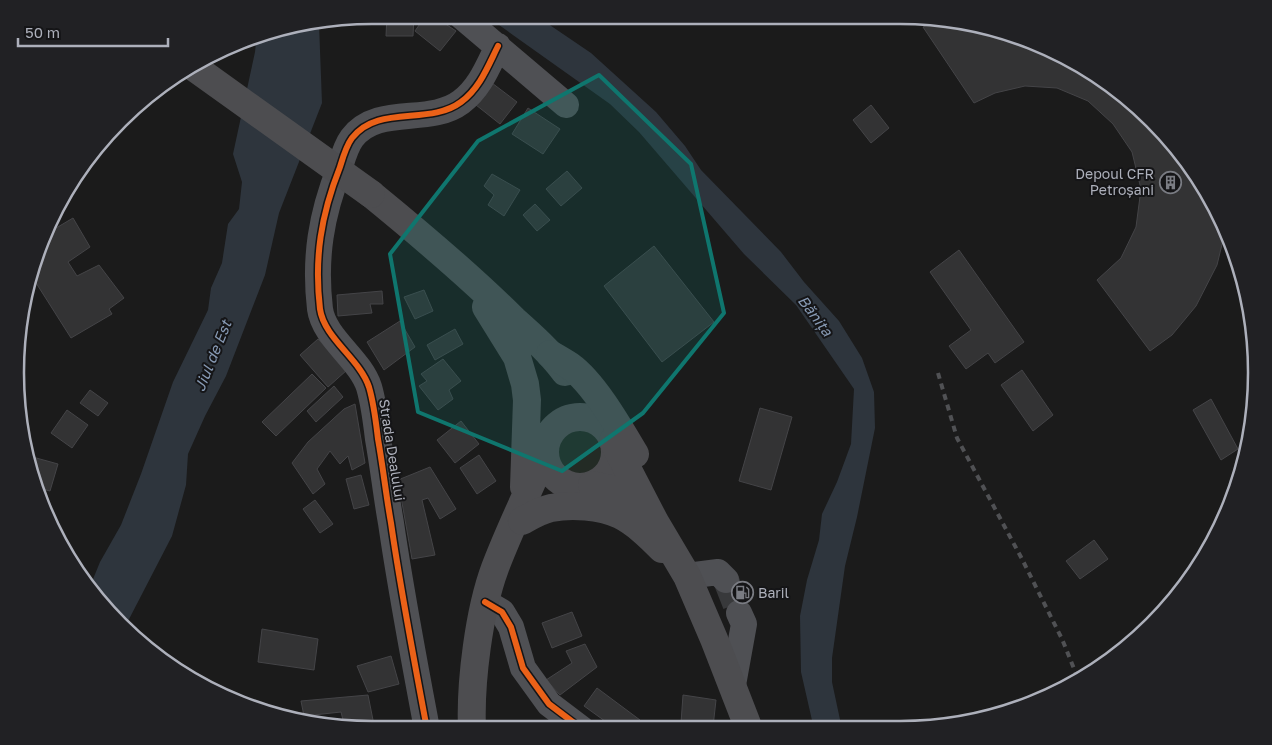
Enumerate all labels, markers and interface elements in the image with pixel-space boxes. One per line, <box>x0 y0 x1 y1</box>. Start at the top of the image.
scale bar <box>18 15 168 47</box>
text: 50 m <box>25 23 60 41</box>
place label: Depoul CFR Petroșani <box>1075 165 1154 198</box>
building icon: Depoul CFR Petroșani <box>1158 170 1182 194</box>
water label: Bănița <box>794 292 837 340</box>
water label: Jiul de Est <box>190 316 235 394</box>
street label: Strada Dealului <box>376 398 409 502</box>
fuel station icon: Baril <box>730 581 754 605</box>
place label: Baril <box>758 584 789 601</box>

